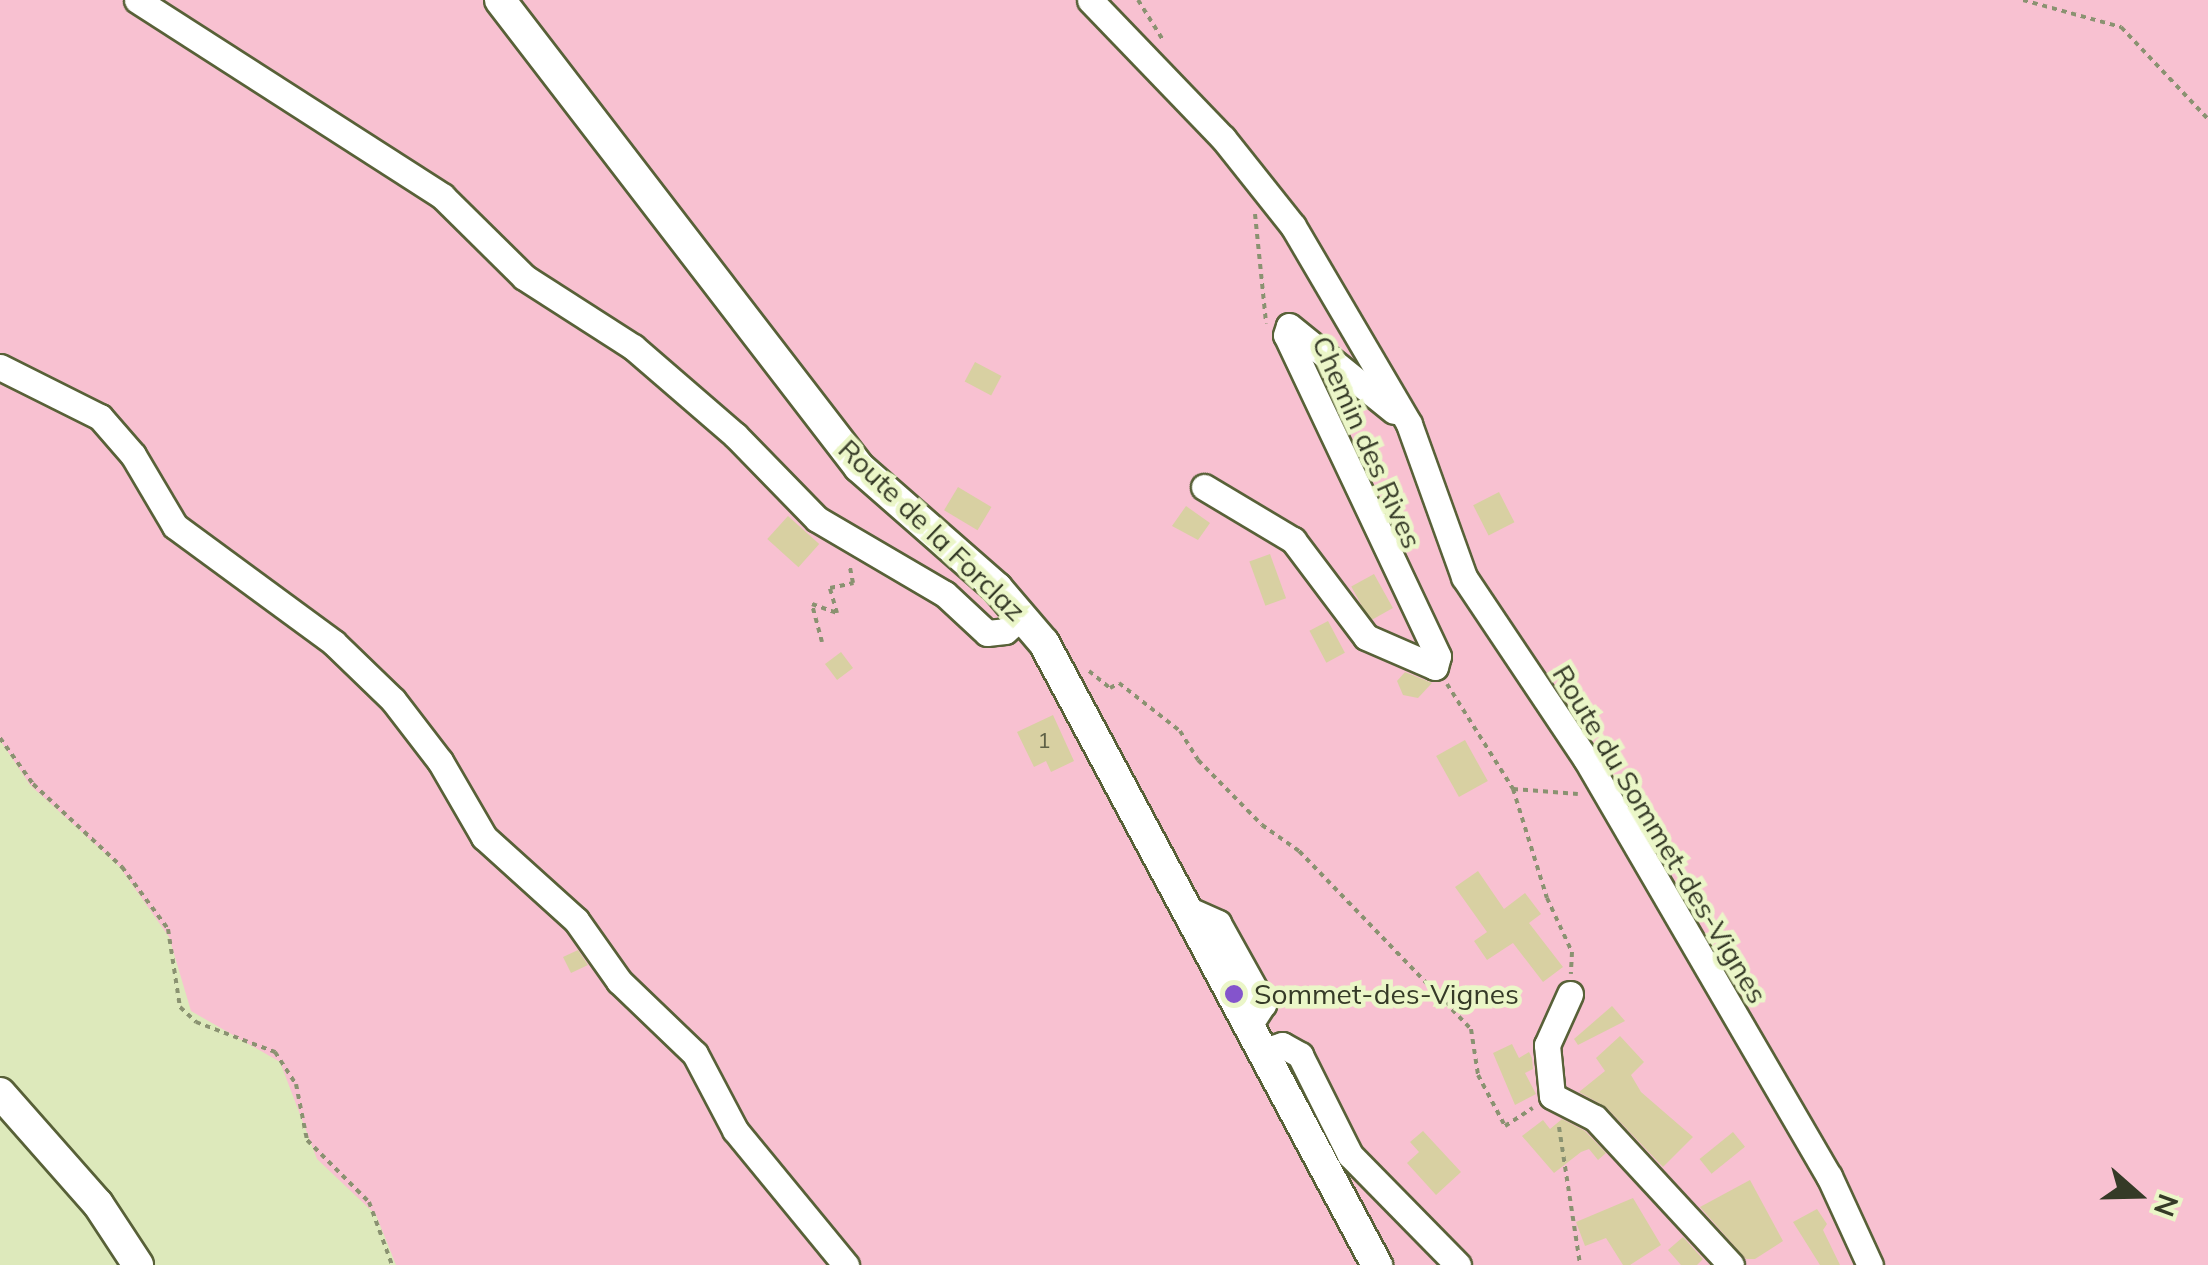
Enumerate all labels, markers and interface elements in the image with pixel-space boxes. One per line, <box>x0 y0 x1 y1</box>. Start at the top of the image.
street label: Chemin des Rives <box>1305 331 1429 553</box>
street label: Route de la Forclaz <box>832 432 1032 628</box>
street label: Route du Sommet-des-Vignes <box>1546 659 1774 1009</box>
house number: 1 <box>1037 728 1051 754</box>
place label: Sommet-des-Vignes <box>1254 977 1519 1011</box>
marker: Sommet-des-Vignes <box>1223 983 1245 1005</box>
north arrow <box>2088 1145 2188 1245</box>
text: N <box>2147 1190 2187 1221</box>

